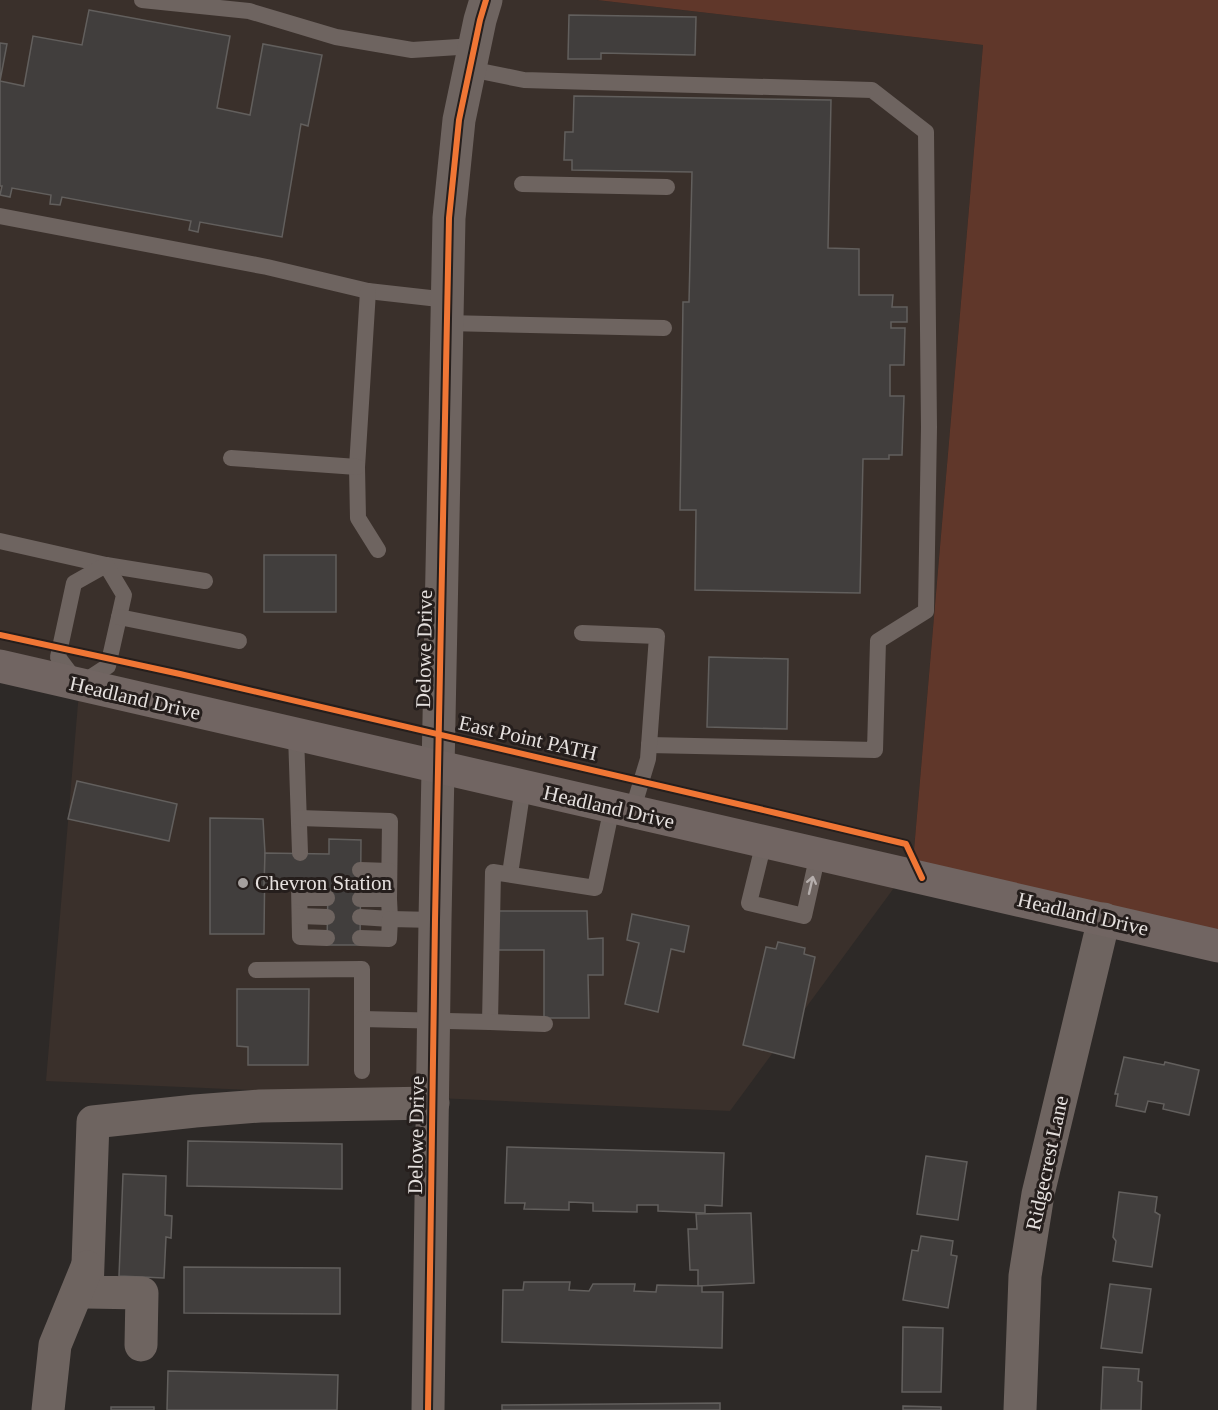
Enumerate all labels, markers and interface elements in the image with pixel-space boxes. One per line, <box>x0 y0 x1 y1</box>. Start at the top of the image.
street label: Delowe Drive <box>411 590 437 708</box>
street label: Headland Drive <box>67 671 203 725</box>
street label: East Point PATH <box>456 710 600 766</box>
street label: Headland Drive <box>541 780 677 834</box>
place label: Chevron Station <box>255 871 393 895</box>
marker: Chevron Station <box>236 876 250 890</box>
one-way arrow <box>806 876 818 895</box>
street label: Headland Drive <box>1015 887 1151 941</box>
street label: Delowe Drive <box>403 1076 429 1194</box>
street label: Ridgecrest Lane <box>1021 1093 1073 1233</box>

